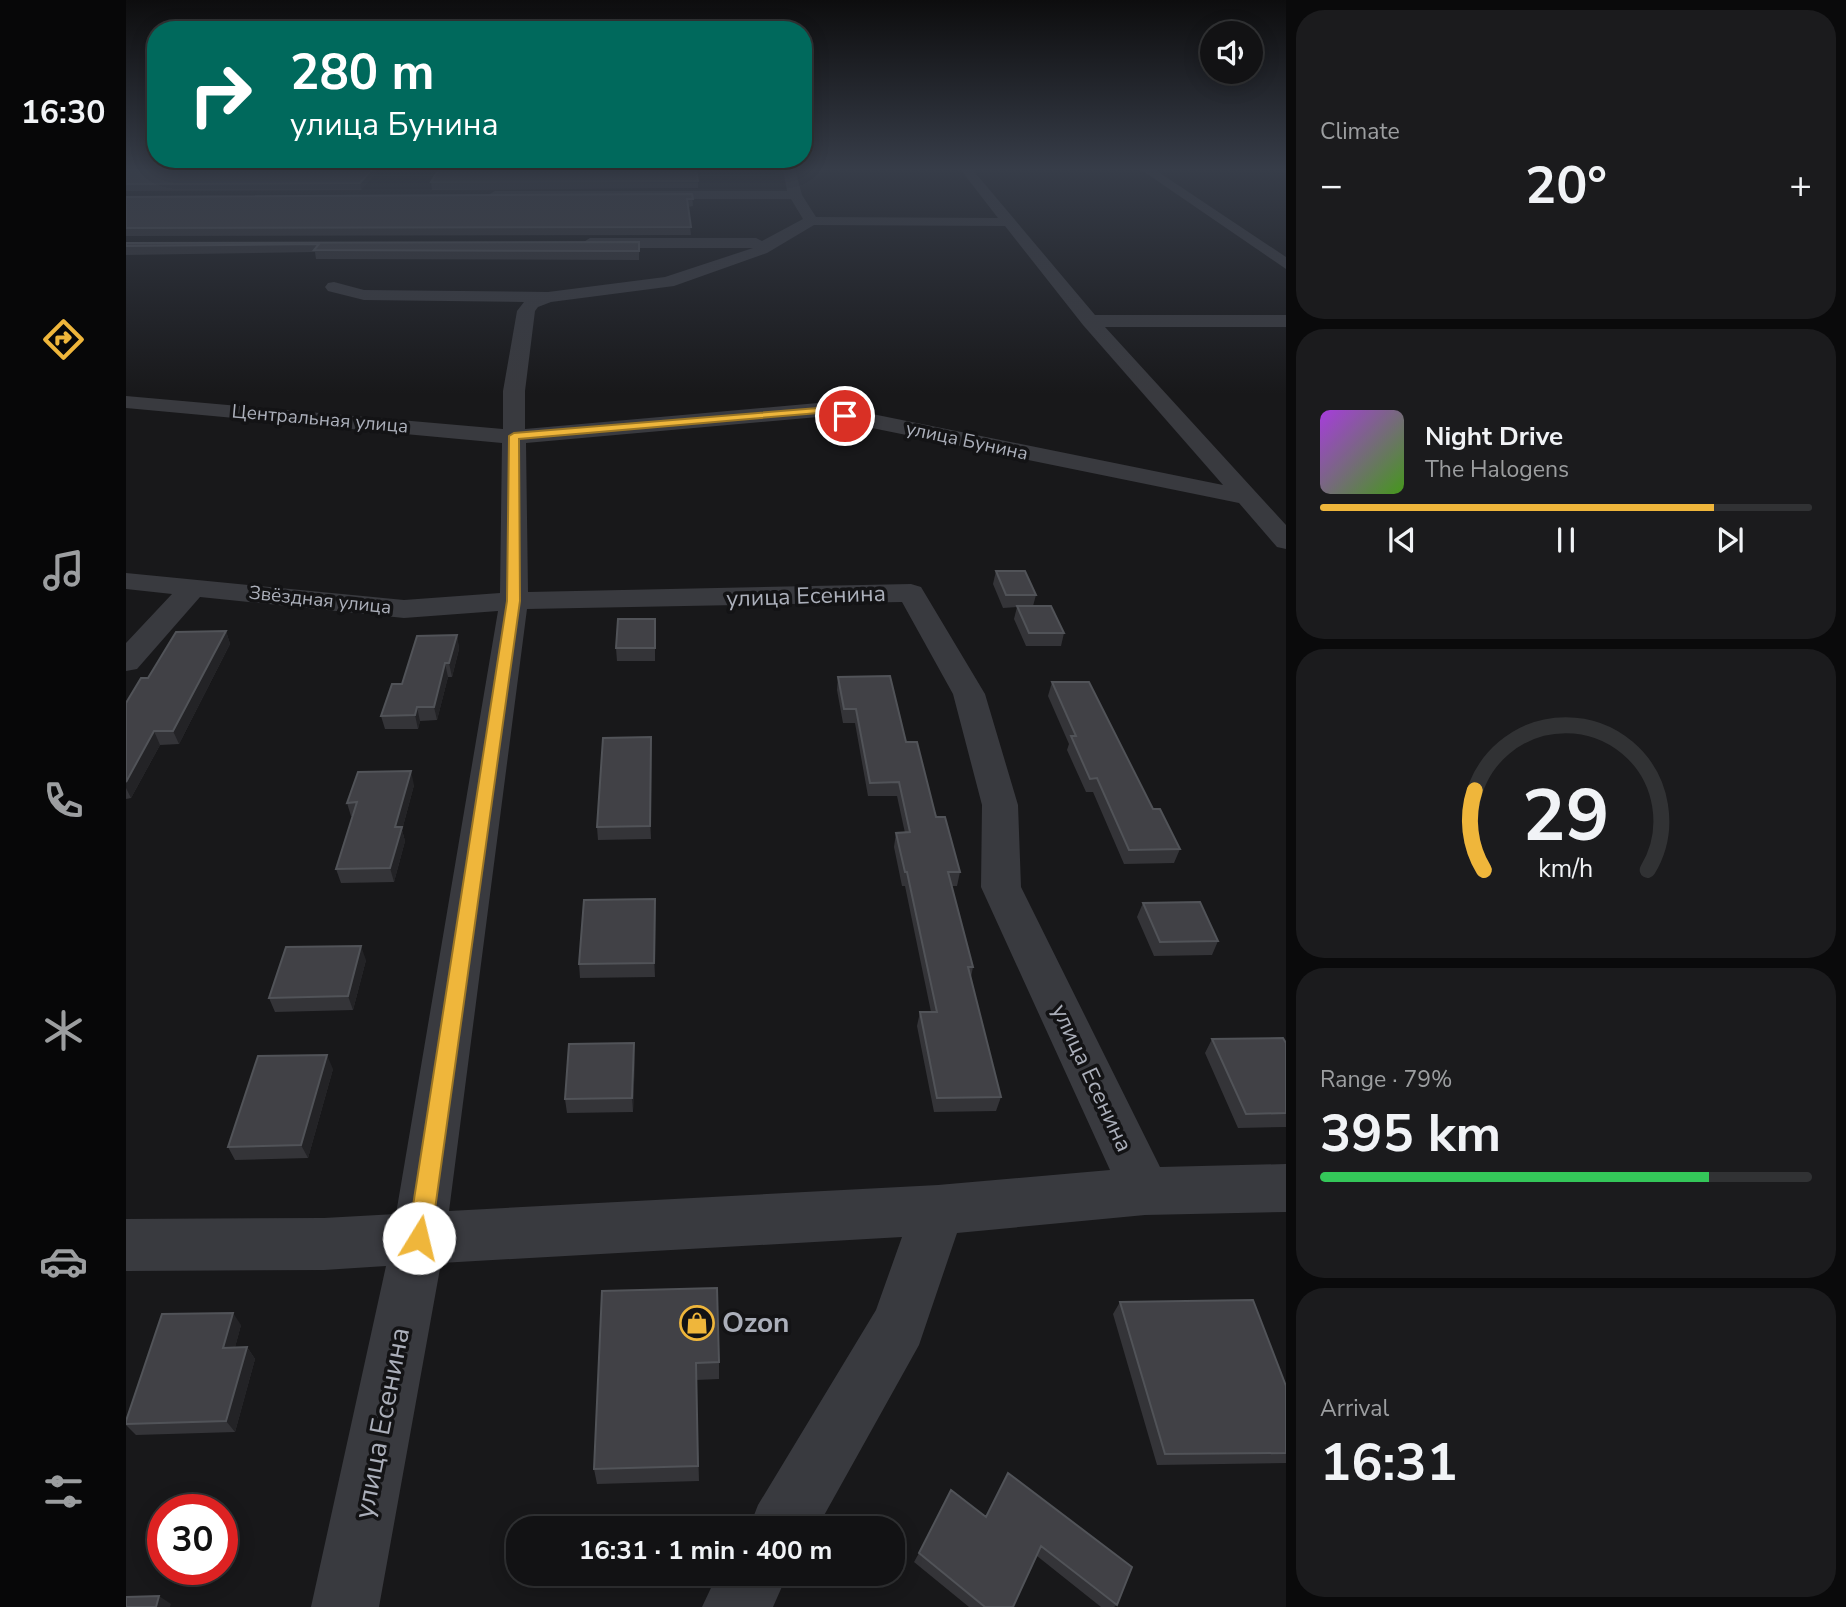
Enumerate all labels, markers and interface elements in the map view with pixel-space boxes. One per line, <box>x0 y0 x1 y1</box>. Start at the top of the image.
map controls <box>1200 21 1263 84</box>
button: sound <box>1200 21 1263 84</box>
text: 280 m <box>290 39 434 106</box>
icon: right <box>175 49 266 140</box>
text: 16:30 <box>21 91 105 134</box>
text: улица Бунина <box>290 103 499 146</box>
text: Climate <box>1320 116 1400 147</box>
text: 20° <box>1525 150 1607 221</box>
text: − <box>1320 160 1343 211</box>
text: + <box>1789 160 1812 211</box>
icon: directions <box>39 315 88 364</box>
pin <box>815 386 875 446</box>
icon: arrive <box>826 397 864 435</box>
street label: Центральная улица <box>231 398 409 440</box>
street label: улица Бунина <box>904 415 1030 467</box>
text: Night Drive <box>1425 419 1563 454</box>
text: The Halogens <box>1425 454 1569 485</box>
icon: previous <box>1383 521 1421 559</box>
icon: pause <box>1547 521 1585 559</box>
icon: next <box>1711 521 1749 559</box>
icon: music <box>39 546 88 595</box>
street label: улица Есенина <box>726 578 886 614</box>
street label: Звёздная улица <box>247 580 393 620</box>
text: 29 <box>1522 766 1610 866</box>
icon: phone <box>39 776 88 825</box>
text: km/h <box>1538 851 1594 885</box>
street label: улица Есенина <box>1044 999 1140 1157</box>
icon: climate <box>39 1006 88 1055</box>
text: Range · 79% <box>1320 1064 1452 1095</box>
text: 395 km <box>1320 1098 1501 1169</box>
position arrow <box>382 1201 456 1275</box>
icon: car <box>39 1237 88 1286</box>
shop icon: Ozon <box>678 1304 716 1342</box>
place label: Ozon <box>722 1304 789 1342</box>
street label: улица Есенина <box>345 1324 419 1522</box>
text: Arrival <box>1320 1393 1389 1424</box>
text: 16:31 <box>1320 1427 1458 1498</box>
icon: filters <box>39 1467 88 1516</box>
speed limit sign: 30 <box>147 1494 238 1585</box>
text: 16:31 · 1 min · 400 m <box>579 1533 832 1568</box>

